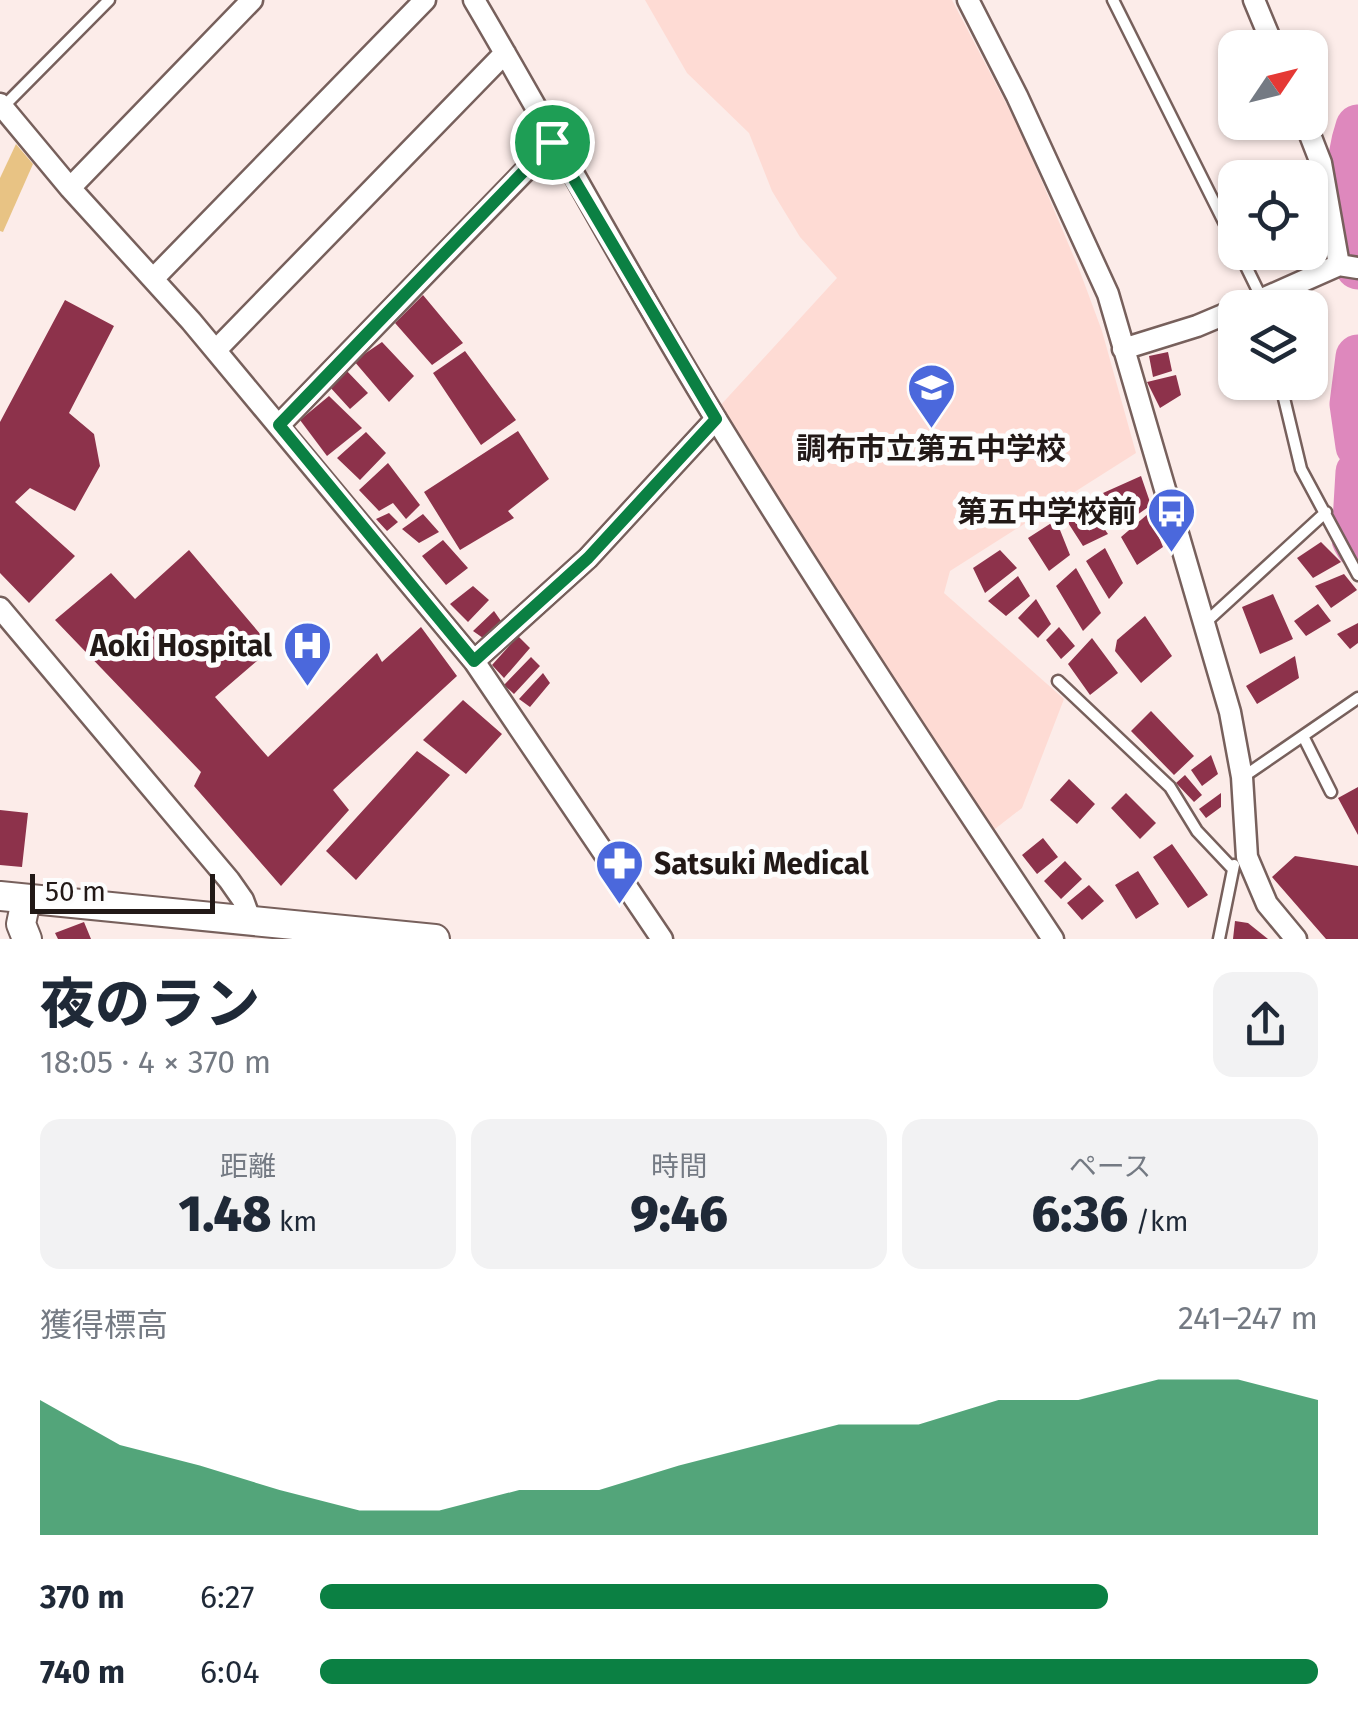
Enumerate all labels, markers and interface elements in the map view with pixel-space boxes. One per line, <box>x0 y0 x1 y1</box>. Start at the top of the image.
north arrow <box>1218 30 1328 140</box>
map controls <box>1218 30 1328 400</box>
pin <box>510 100 595 185</box>
icon: arrive <box>525 115 580 170</box>
button: locate <box>1218 160 1328 270</box>
button: layers <box>1218 290 1328 400</box>
school or university icon: 調布市立第五中学校 <box>905 362 957 430</box>
place label: 調布市立第五中学校 <box>796 431 1066 467</box>
bus stop icon: 第五中学校前 <box>1146 486 1198 554</box>
place label: 第五中学校前 <box>957 494 1137 530</box>
hospital icon: Aoki Hospital <box>281 620 333 688</box>
place label: Aoki Hospital <box>89 628 272 664</box>
pharmacy icon: Satsuki Medical <box>593 838 645 906</box>
place label: Satsuki Medical <box>654 846 869 882</box>
scale bar <box>30 869 215 914</box>
text: 50 m <box>45 875 106 908</box>
text: 夜のラン <box>40 972 260 1038</box>
button: share <box>1213 972 1318 1077</box>
text: 18:05 · 4 × 370 m <box>40 1043 271 1081</box>
text: 距離 <box>220 1150 276 1183</box>
text: 時間 <box>651 1150 707 1183</box>
text: ペース <box>1069 1150 1151 1183</box>
text: 1.48 <box>179 1184 272 1244</box>
text: 9:46 <box>630 1184 728 1244</box>
text: 6:36 <box>1032 1184 1128 1244</box>
text: km <box>272 1205 317 1238</box>
text: /km <box>1128 1205 1188 1238</box>
text: 241–247 m <box>1178 1299 1318 1337</box>
text: 獲得標高 <box>40 1306 168 1344</box>
text: 370 m <box>40 1578 124 1616</box>
text: 6:27 <box>200 1578 254 1616</box>
text: 740 m <box>40 1653 125 1691</box>
text: 6:04 <box>200 1653 260 1691</box>

